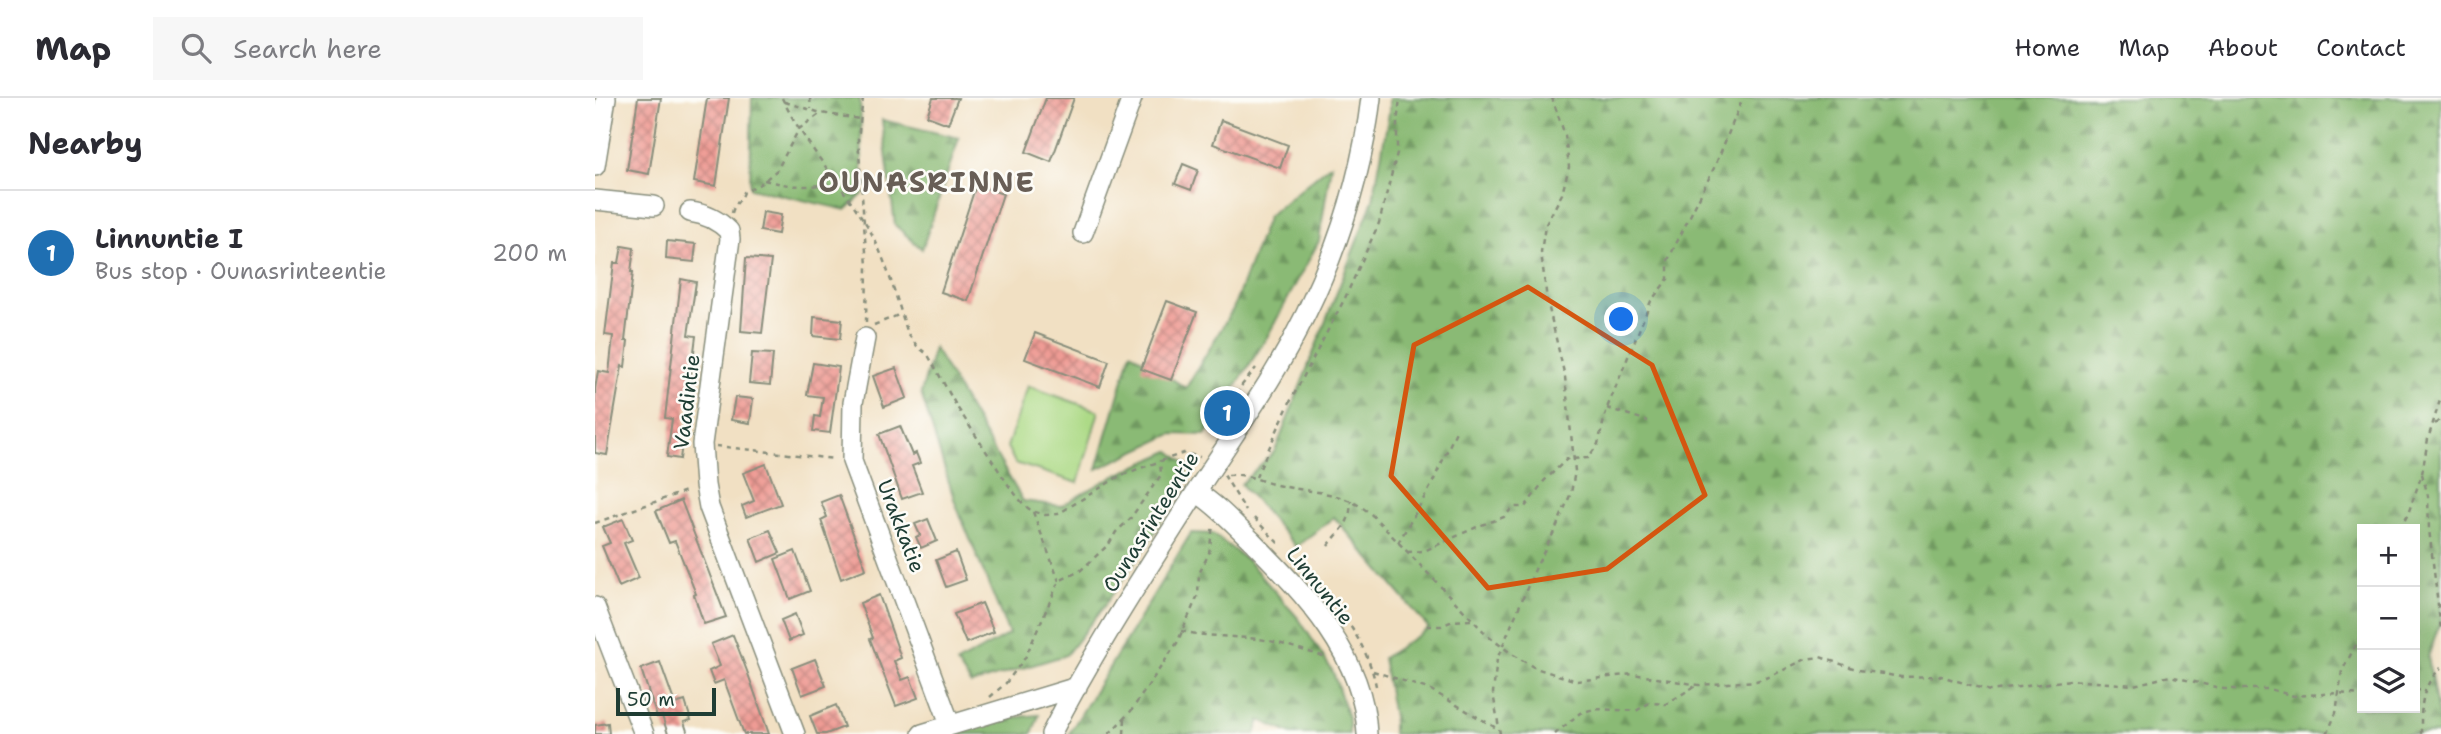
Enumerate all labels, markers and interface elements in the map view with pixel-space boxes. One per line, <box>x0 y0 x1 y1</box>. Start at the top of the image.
search box <box>153 17 643 80</box>
text: Map <box>35 26 111 71</box>
icon: search <box>177 29 215 67</box>
text: Search here <box>233 31 382 66</box>
text: Home <box>2014 32 2080 64</box>
text: Map <box>2118 32 2170 64</box>
text: About <box>2208 32 2278 64</box>
text: Contact <box>2316 32 2406 64</box>
text: Nearby <box>28 123 143 164</box>
district label: OUNASRINNE <box>818 163 1036 201</box>
text: Linnuntie I <box>95 221 243 256</box>
text: 1 <box>46 238 56 268</box>
text: 200 m <box>492 238 567 268</box>
text: Bus stop · Ounasrinteentie <box>95 256 387 286</box>
your location <box>1604 302 1638 336</box>
street label: Vaadintie <box>667 353 707 451</box>
pin: 1 <box>1204 387 1250 439</box>
street label: Ounasrinteentie <box>1096 446 1206 598</box>
street label: Urakkatie <box>870 475 932 577</box>
map controls <box>2357 524 2420 713</box>
button: + <box>2357 524 2420 587</box>
street label: Linnuntie <box>1280 541 1360 631</box>
button: − <box>2357 587 2420 650</box>
button: layers <box>2357 650 2420 713</box>
scale bar <box>616 685 716 717</box>
text: 50 m <box>627 687 675 712</box>

